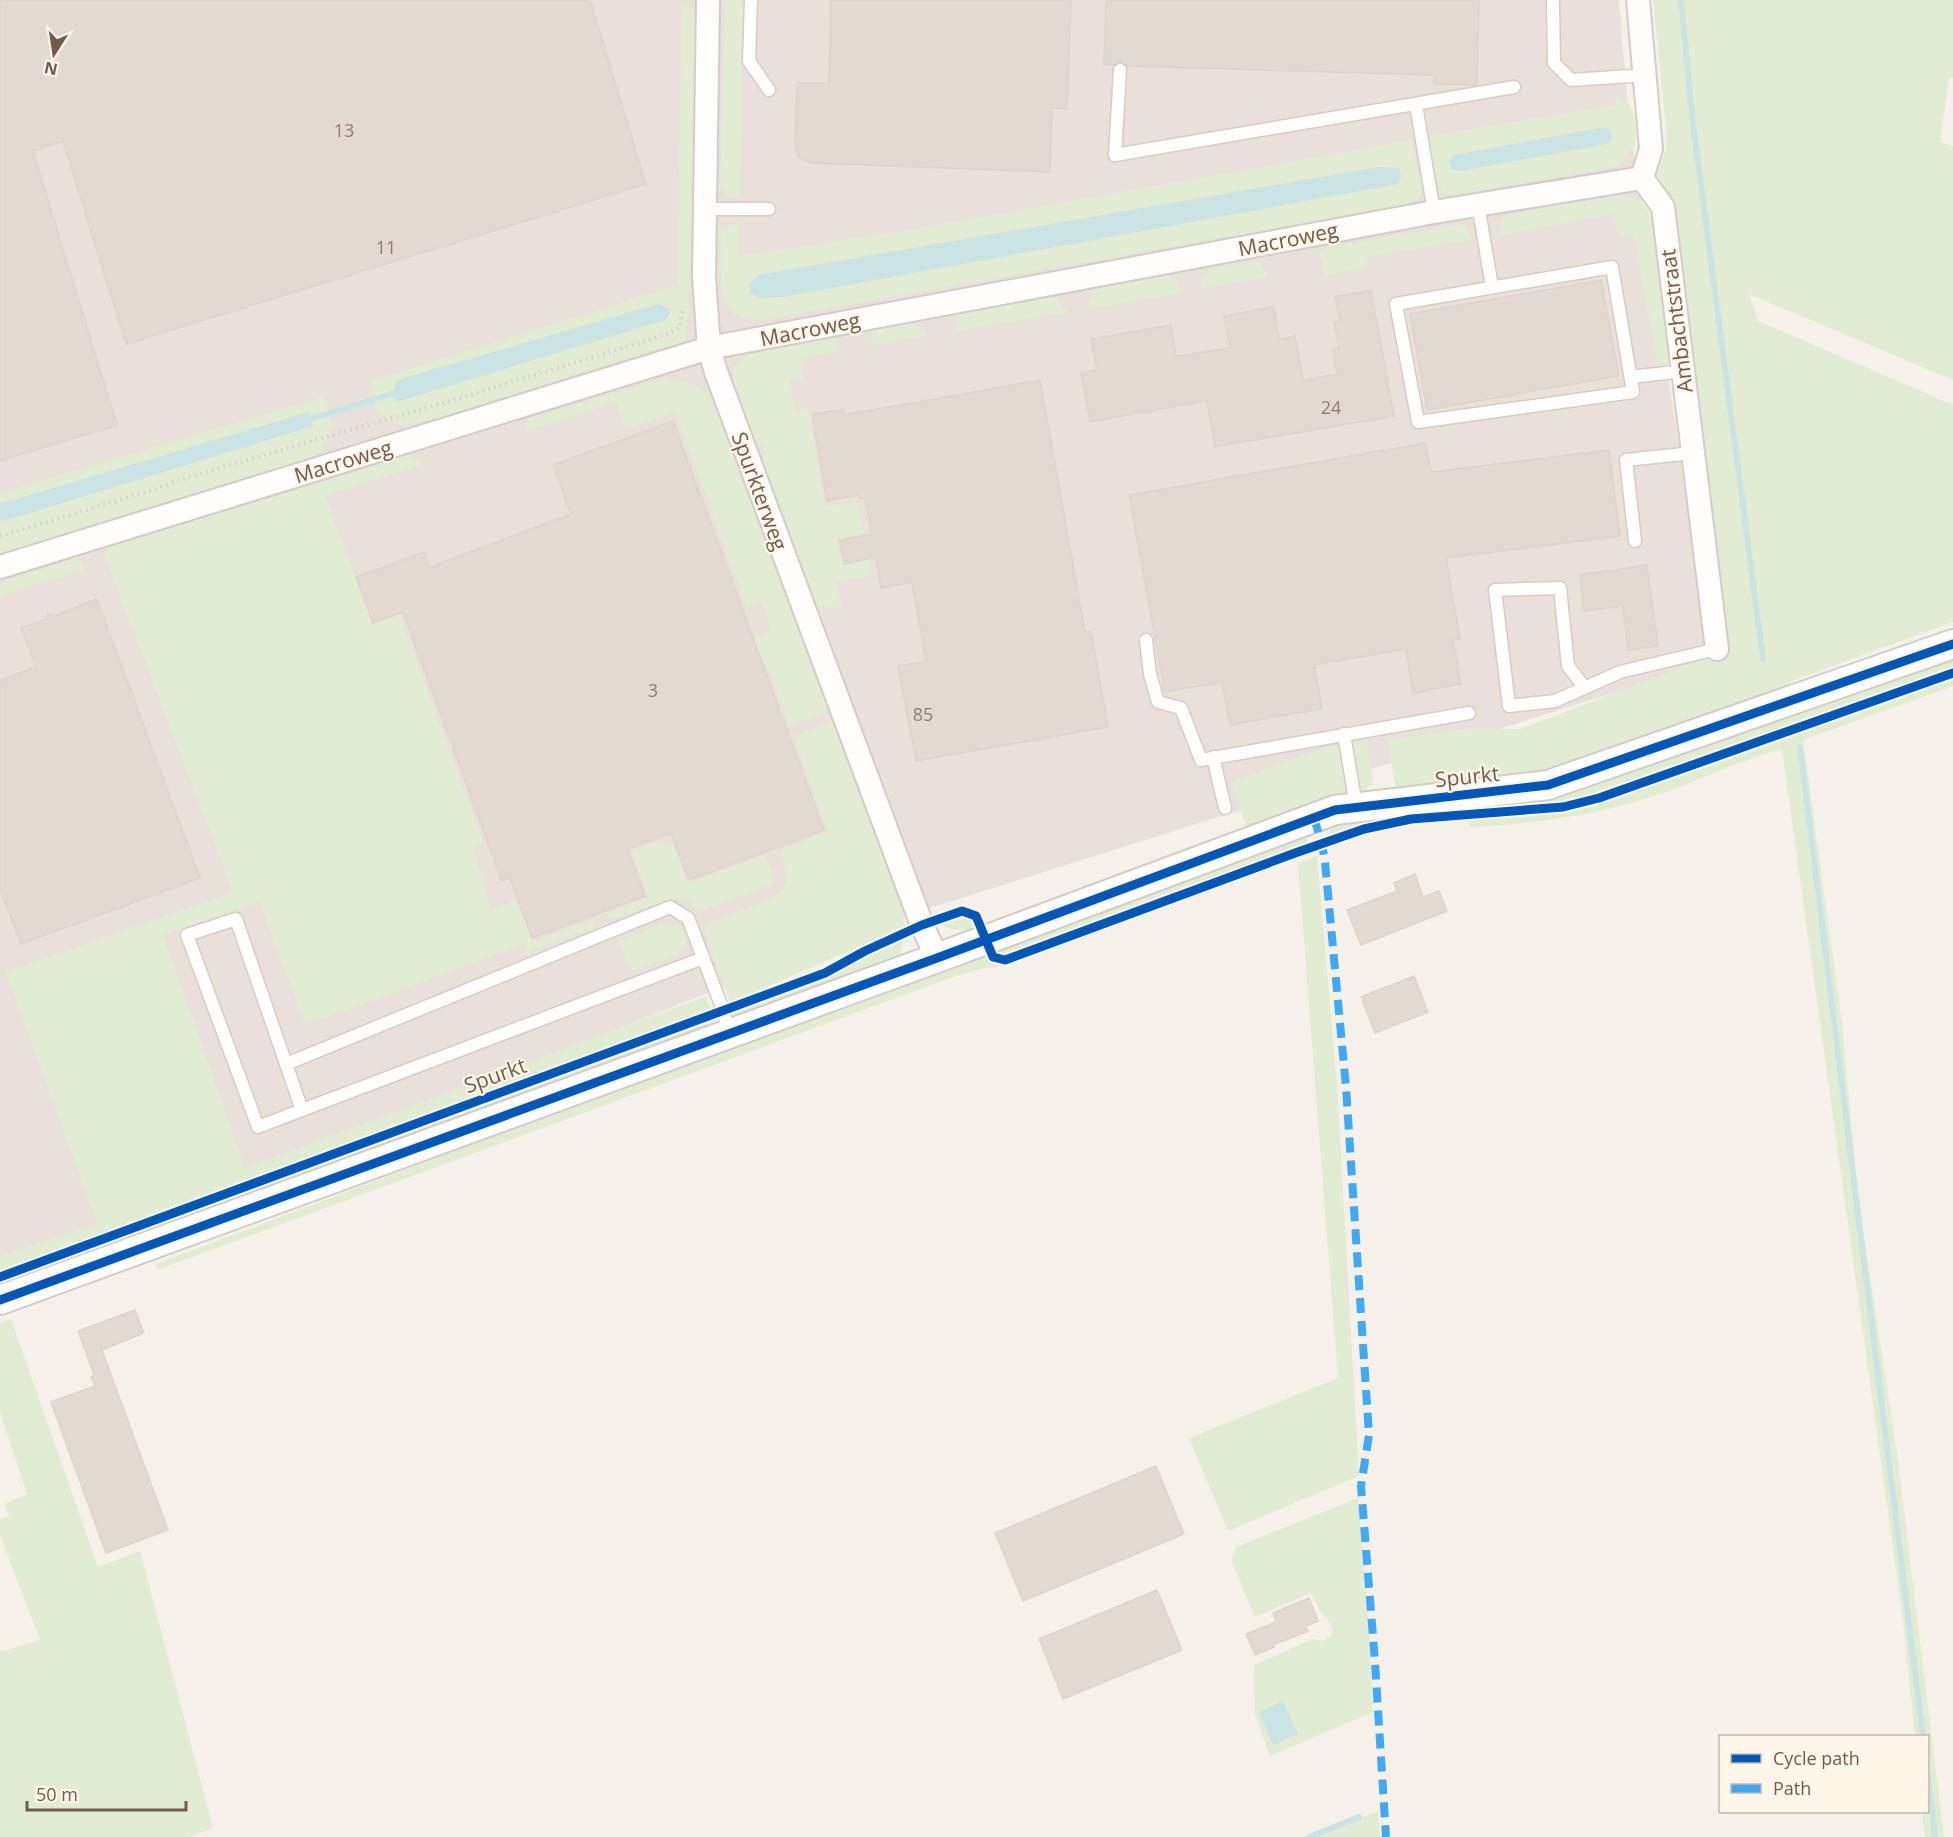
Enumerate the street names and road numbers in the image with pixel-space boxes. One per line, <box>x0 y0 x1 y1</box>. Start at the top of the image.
street label: Macroweg <box>1236 216 1340 262</box>
street label: Ambachtstraat <box>1653 248 1699 394</box>
street label: Macroweg <box>758 306 862 352</box>
street label: Spurkterweg <box>726 428 794 554</box>
street label: Macroweg <box>290 433 396 489</box>
street label: Spurkt <box>1434 759 1500 793</box>
street label: Spurkt <box>460 1051 530 1099</box>

